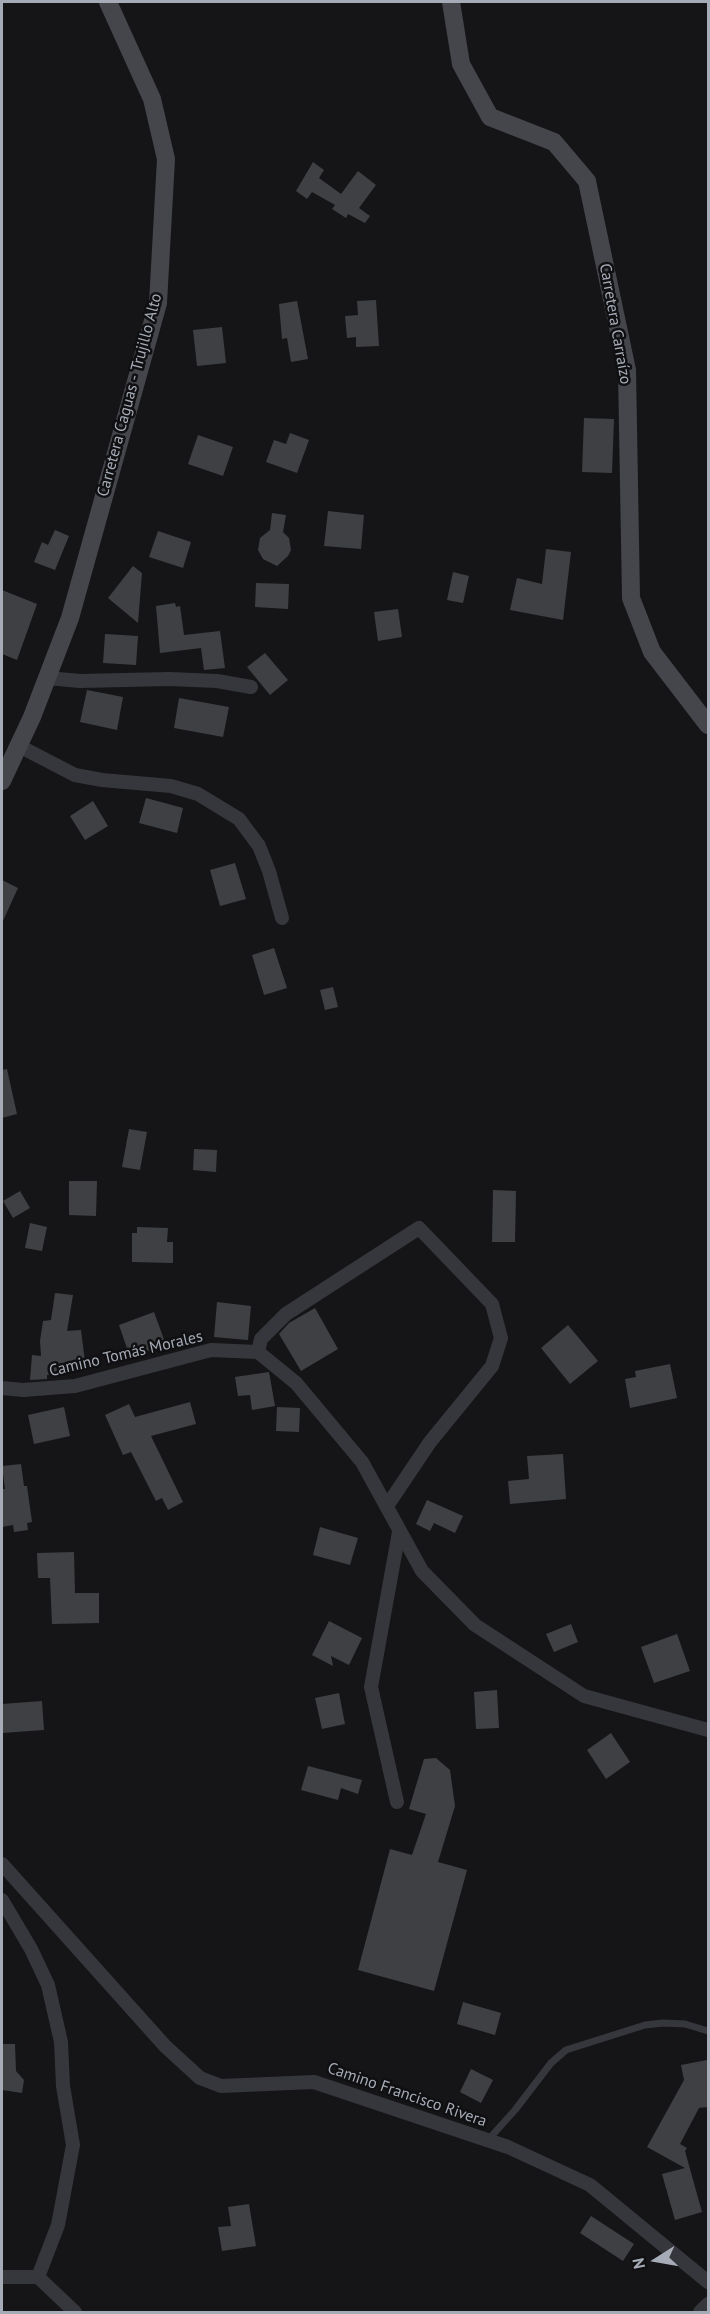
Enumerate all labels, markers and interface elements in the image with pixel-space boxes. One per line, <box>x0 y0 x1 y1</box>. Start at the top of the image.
street label: Carretera Carraízo <box>595 262 635 386</box>
street label: Carretera Caguas - Trujillo Alto <box>94 291 166 499</box>
street label: Camino Tomás Morales <box>47 1327 205 1381</box>
street label: Camino Francisco Rivera <box>325 2059 489 2131</box>
north arrow <box>626 2230 686 2290</box>
text: N <box>628 2256 649 2271</box>

